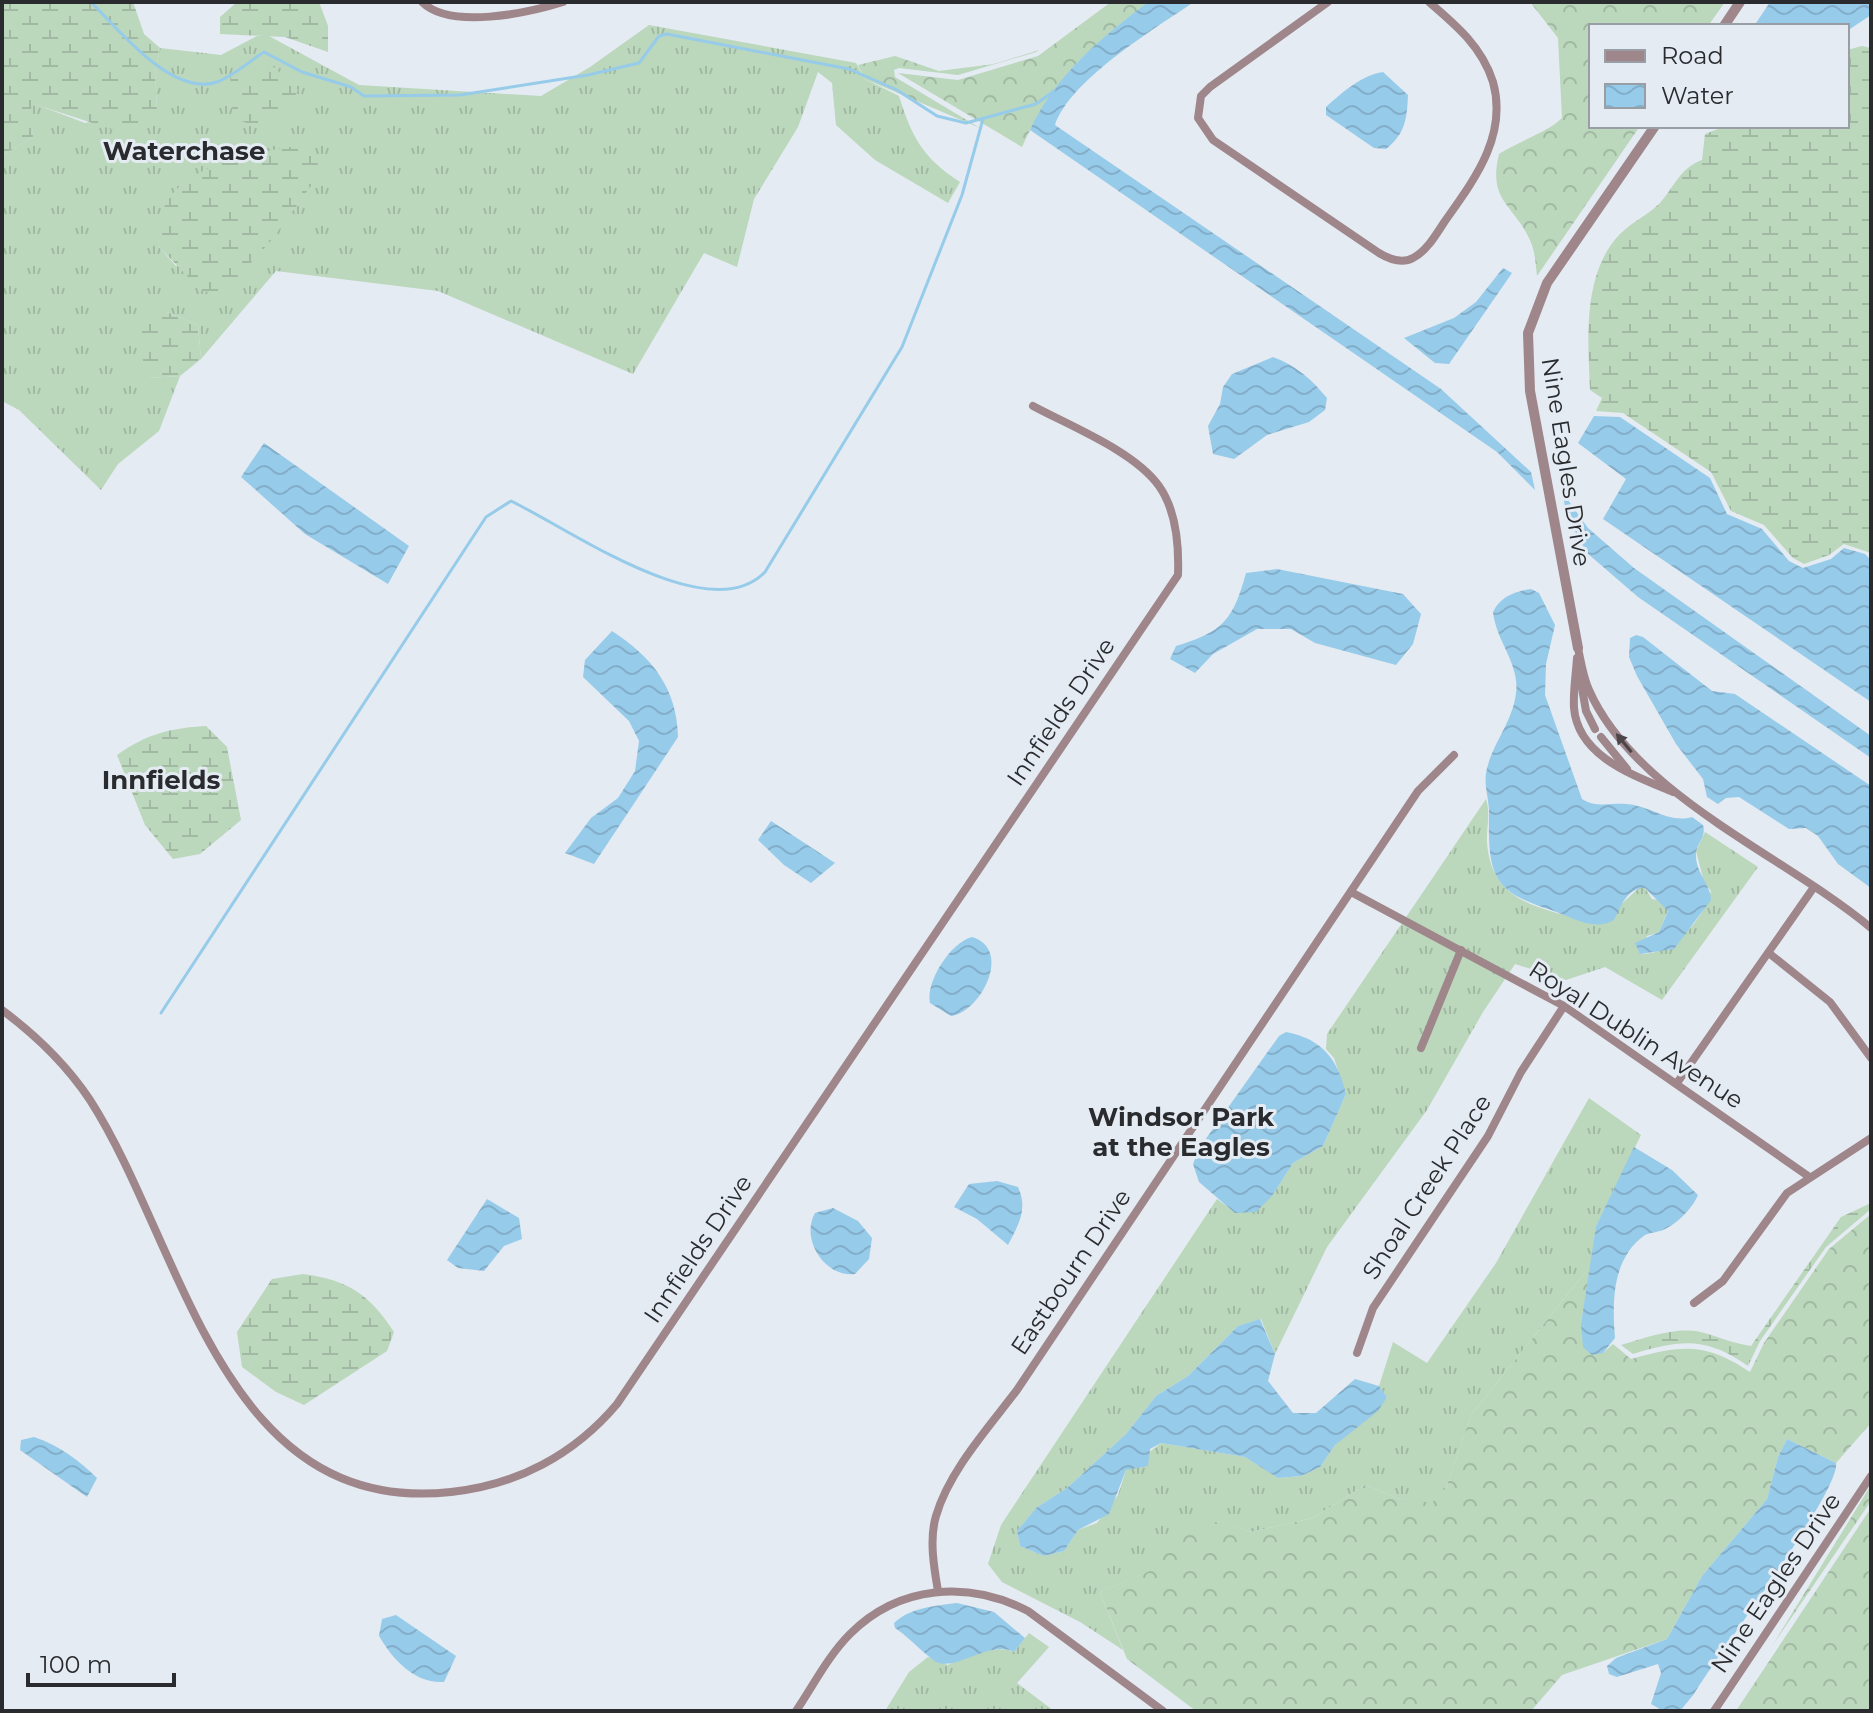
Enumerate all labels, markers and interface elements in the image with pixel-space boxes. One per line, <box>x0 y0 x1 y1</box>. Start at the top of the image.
legend <box>1589 24 1849 128</box>
text: Road <box>1661 41 1724 70</box>
text: Water <box>1661 81 1734 110</box>
district label: Waterchase <box>103 135 265 167</box>
street label: Nine Eagles Drive <box>1536 355 1597 569</box>
street label: Innfields Drive <box>1000 632 1121 791</box>
one-way arrow <box>1615 732 1632 753</box>
district label: Innfields <box>102 764 220 796</box>
street label: Royal Dublin Avenue <box>1524 954 1749 1115</box>
street label: Shoal Creek Place <box>1356 1089 1497 1285</box>
district label: Windsor Park at the Eagles <box>1088 1101 1275 1163</box>
street label: Innfields Drive <box>637 1169 758 1328</box>
street label: Eastbourn Drive <box>1004 1183 1137 1360</box>
street label: Nine Eagles Drive <box>1704 1487 1847 1678</box>
scale bar <box>28 1637 174 1687</box>
text: 100 m <box>40 1650 112 1679</box>

